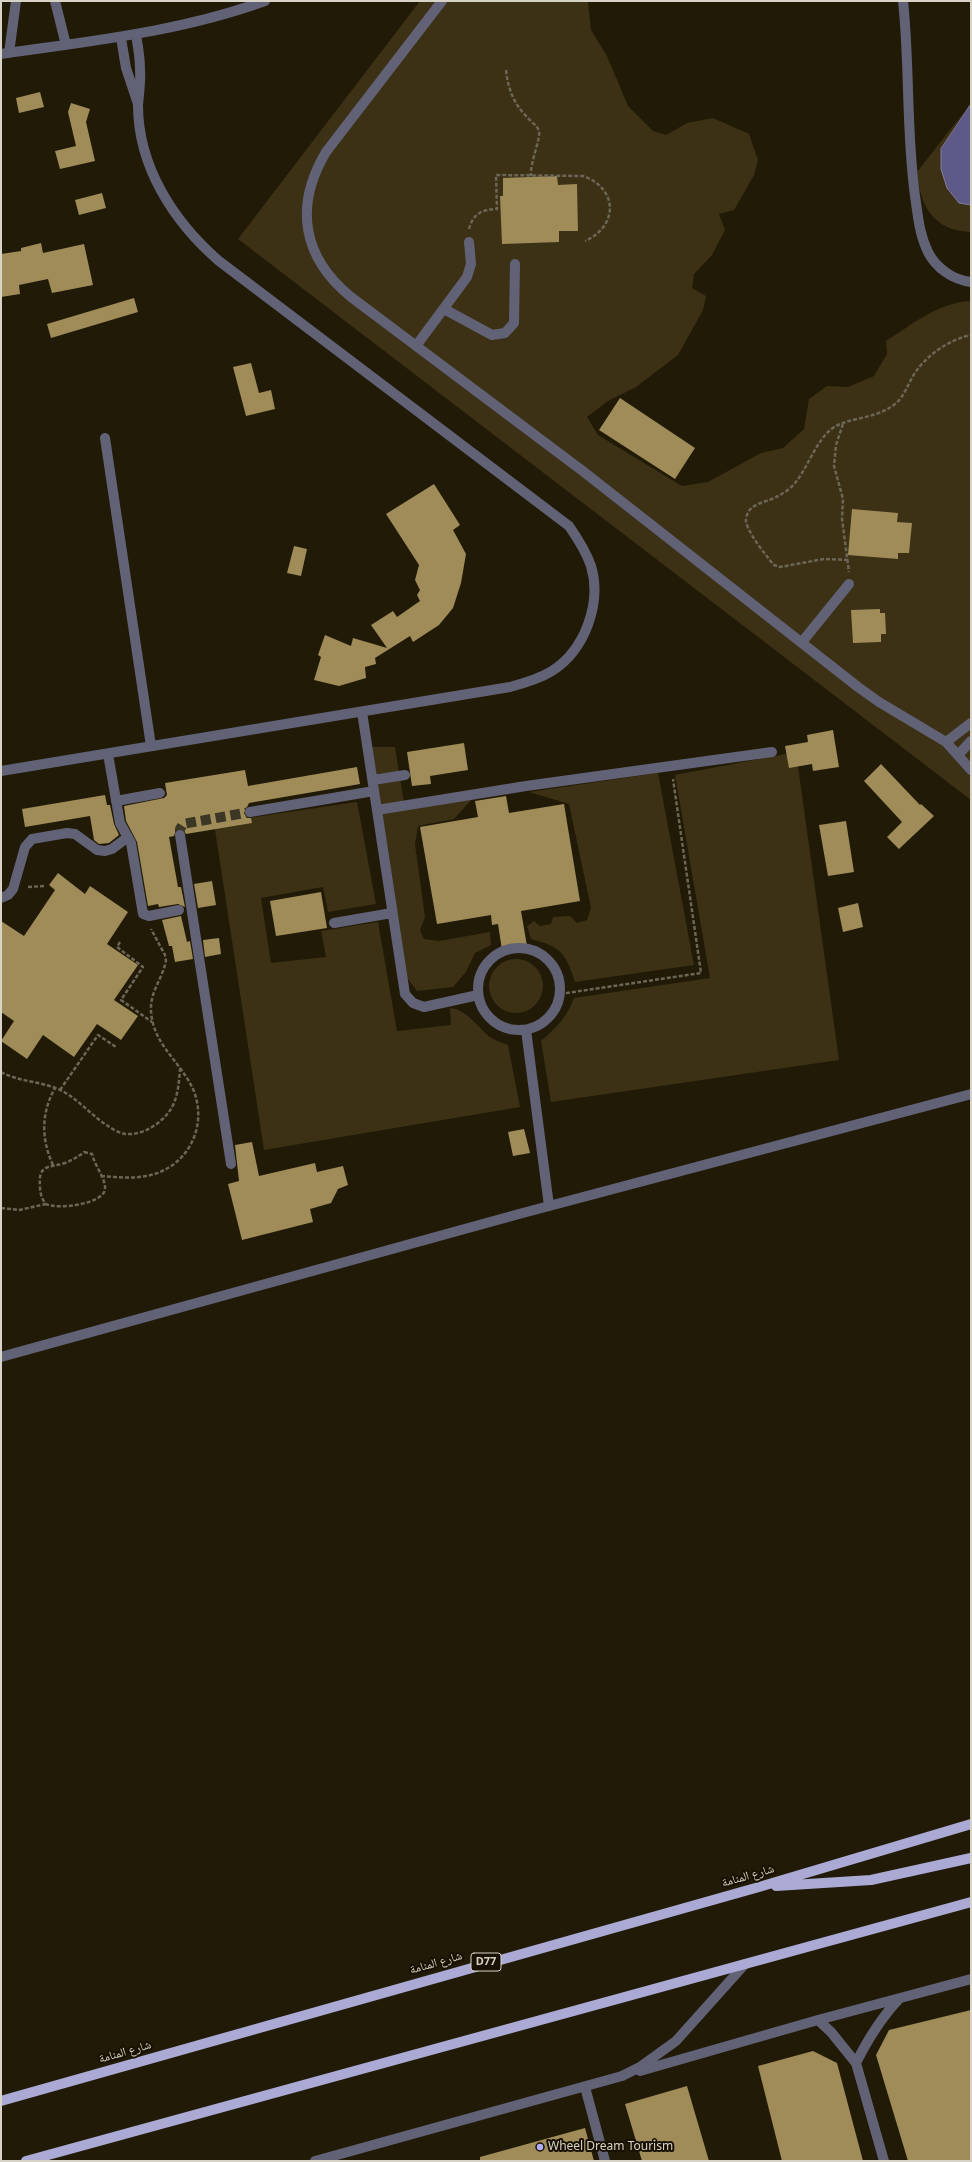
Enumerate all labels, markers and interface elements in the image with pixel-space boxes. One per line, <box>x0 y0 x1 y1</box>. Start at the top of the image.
street label: شارع المنامة <box>720 1862 776 1890</box>
street label: شارع المنامة <box>408 1949 464 1977</box>
road number: D77 <box>471 1953 501 1971</box>
street label: شارع المنامة <box>97 2038 153 2066</box>
place label: Wheel Dream Tourism <box>548 2140 673 2154</box>
marker: Wheel Dream Tourism <box>535 2142 545 2152</box>

